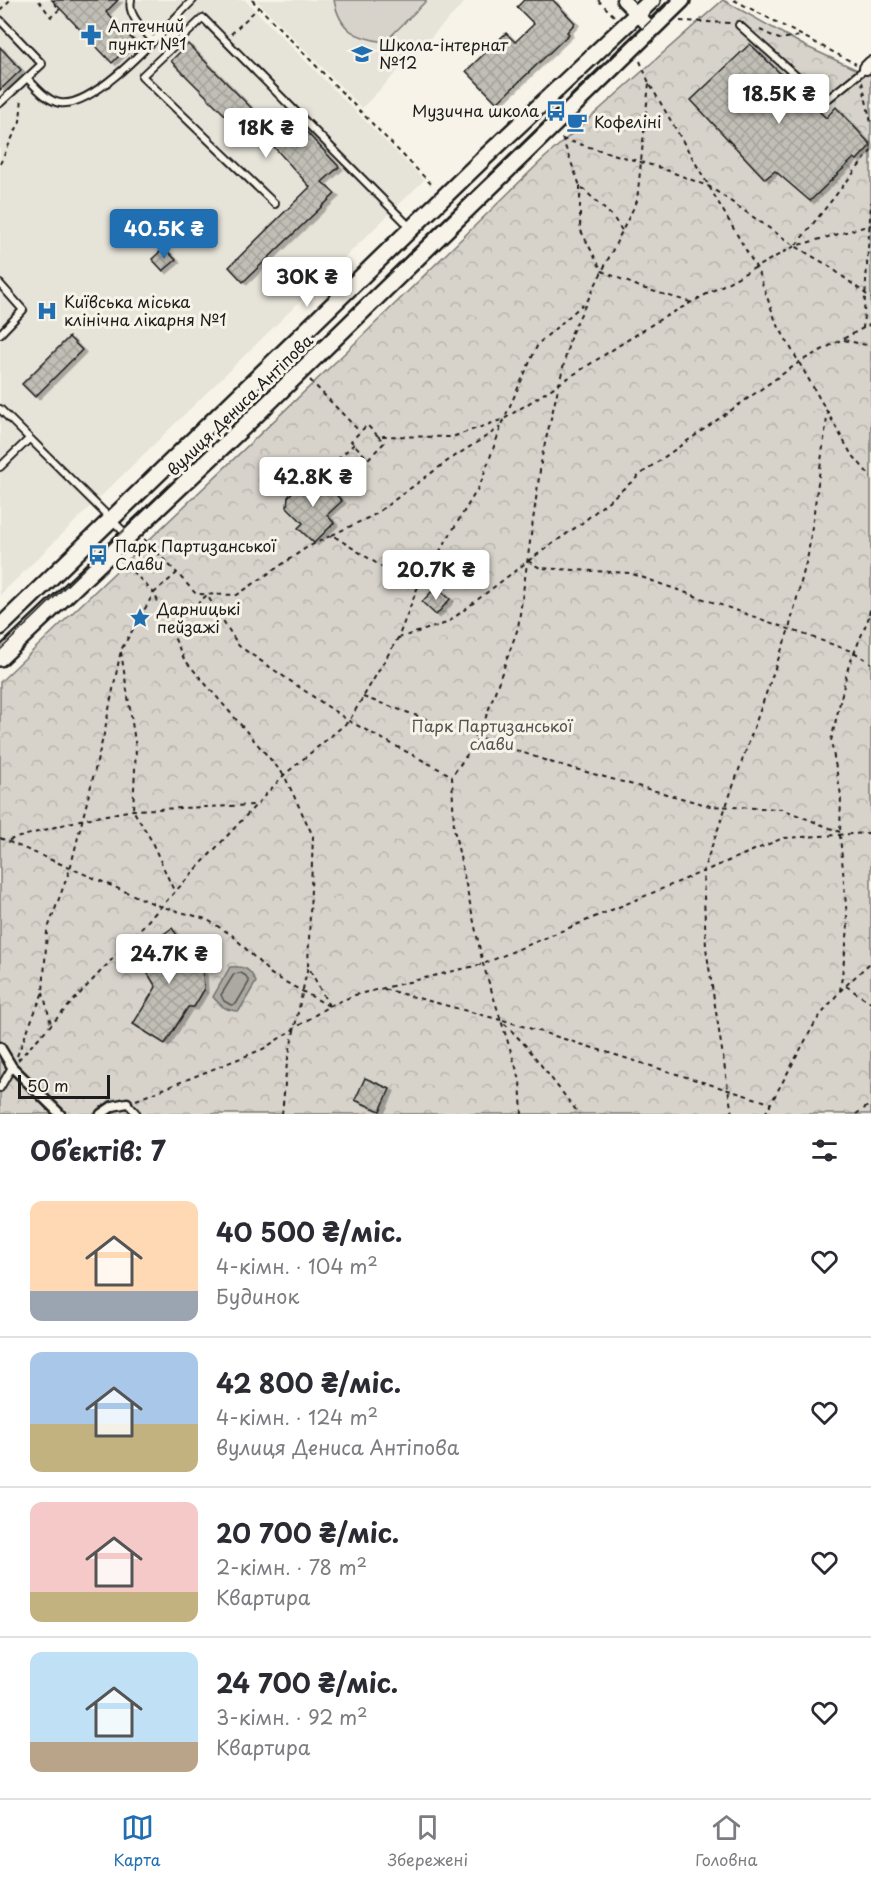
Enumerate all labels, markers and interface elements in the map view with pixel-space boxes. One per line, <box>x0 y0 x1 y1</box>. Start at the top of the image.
place label: Аптечний пункт №1 <box>108 13 186 55</box>
pharmacy icon: Аптечний пункт №1 <box>79 23 103 47</box>
place label: Школа-інтернат №12 <box>379 32 509 74</box>
school or university icon: Школа-інтернат №12 <box>350 42 374 66</box>
pin: 18.5K ₴ <box>724 74 834 125</box>
text: 18.5K ₴ <box>742 78 816 108</box>
place label: Музична школа <box>412 98 539 122</box>
bus stop icon: Музична школа <box>544 99 568 123</box>
pin: 18K ₴ <box>224 108 308 159</box>
place label: Кофеліні <box>594 109 662 133</box>
cafe icon: Кофеліні <box>565 110 589 134</box>
text: 18K ₴ <box>238 112 294 142</box>
pin: 40.5K ₴ <box>109 209 219 260</box>
text: 40.5K ₴ <box>124 213 204 243</box>
pin: 30K ₴ <box>265 257 349 308</box>
text: 30K ₴ <box>276 261 338 291</box>
place label: Київська міська клінічна лікарня №1 <box>64 289 227 331</box>
hospital icon: Київська міська клінічна лікарня №1 <box>35 299 59 323</box>
street label: вулиця Дениса Антіпова <box>161 328 318 480</box>
pin: 42.8K ₴ <box>258 457 368 508</box>
text: 42.8K ₴ <box>273 461 353 491</box>
place label: Парк Партизанської Слави <box>115 533 277 575</box>
bus stop icon: Парк Партизанської Слави <box>86 543 110 567</box>
pin: 20.7K ₴ <box>381 550 491 601</box>
text: 20.7K ₴ <box>396 554 476 584</box>
place label: Дарницькі пейзажі <box>156 596 241 638</box>
place icon: Дарницькі пейзажі <box>128 606 152 630</box>
park label: Парк Партизанської слави <box>412 713 574 755</box>
pin: 24.7K ₴ <box>114 934 224 985</box>
text: 24.7K ₴ <box>130 938 208 968</box>
scale bar <box>18 1072 110 1100</box>
text: 50 m <box>27 1073 68 1097</box>
text: Об’єктів: 7 <box>30 1131 166 1170</box>
icon: filters <box>808 1134 841 1167</box>
text: 40 500 ₴/міс. <box>216 1212 403 1251</box>
icon: home <box>78 1225 150 1297</box>
icon: heart <box>808 1245 841 1278</box>
text: 4-кімн. · 104 m² <box>216 1251 378 1281</box>
text: Будинок <box>216 1281 299 1311</box>
text: 42 800 ₴/міс. <box>216 1363 401 1402</box>
icon: home <box>78 1376 150 1448</box>
icon: heart <box>808 1396 841 1429</box>
text: 4-кімн. · 124 m² <box>216 1402 378 1432</box>
text: вулиця Дениса Антіпова <box>216 1432 459 1462</box>
text: 20 700 ₴/міс. <box>216 1513 399 1552</box>
icon: home <box>78 1526 150 1598</box>
icon: heart <box>808 1546 841 1579</box>
text: 2-кімн. · 78 m² <box>216 1552 367 1582</box>
text: Квартира <box>216 1582 310 1612</box>
text: 24 700 ₴/міс. <box>216 1663 398 1702</box>
icon: home <box>78 1676 150 1748</box>
icon: heart <box>808 1696 841 1729</box>
text: 3-кімн. · 92 m² <box>216 1702 367 1732</box>
text: Квартира <box>216 1732 310 1762</box>
tab: Карта <box>114 1811 161 1871</box>
tab: Збережені <box>388 1811 468 1871</box>
tab: Головна <box>695 1811 757 1871</box>

